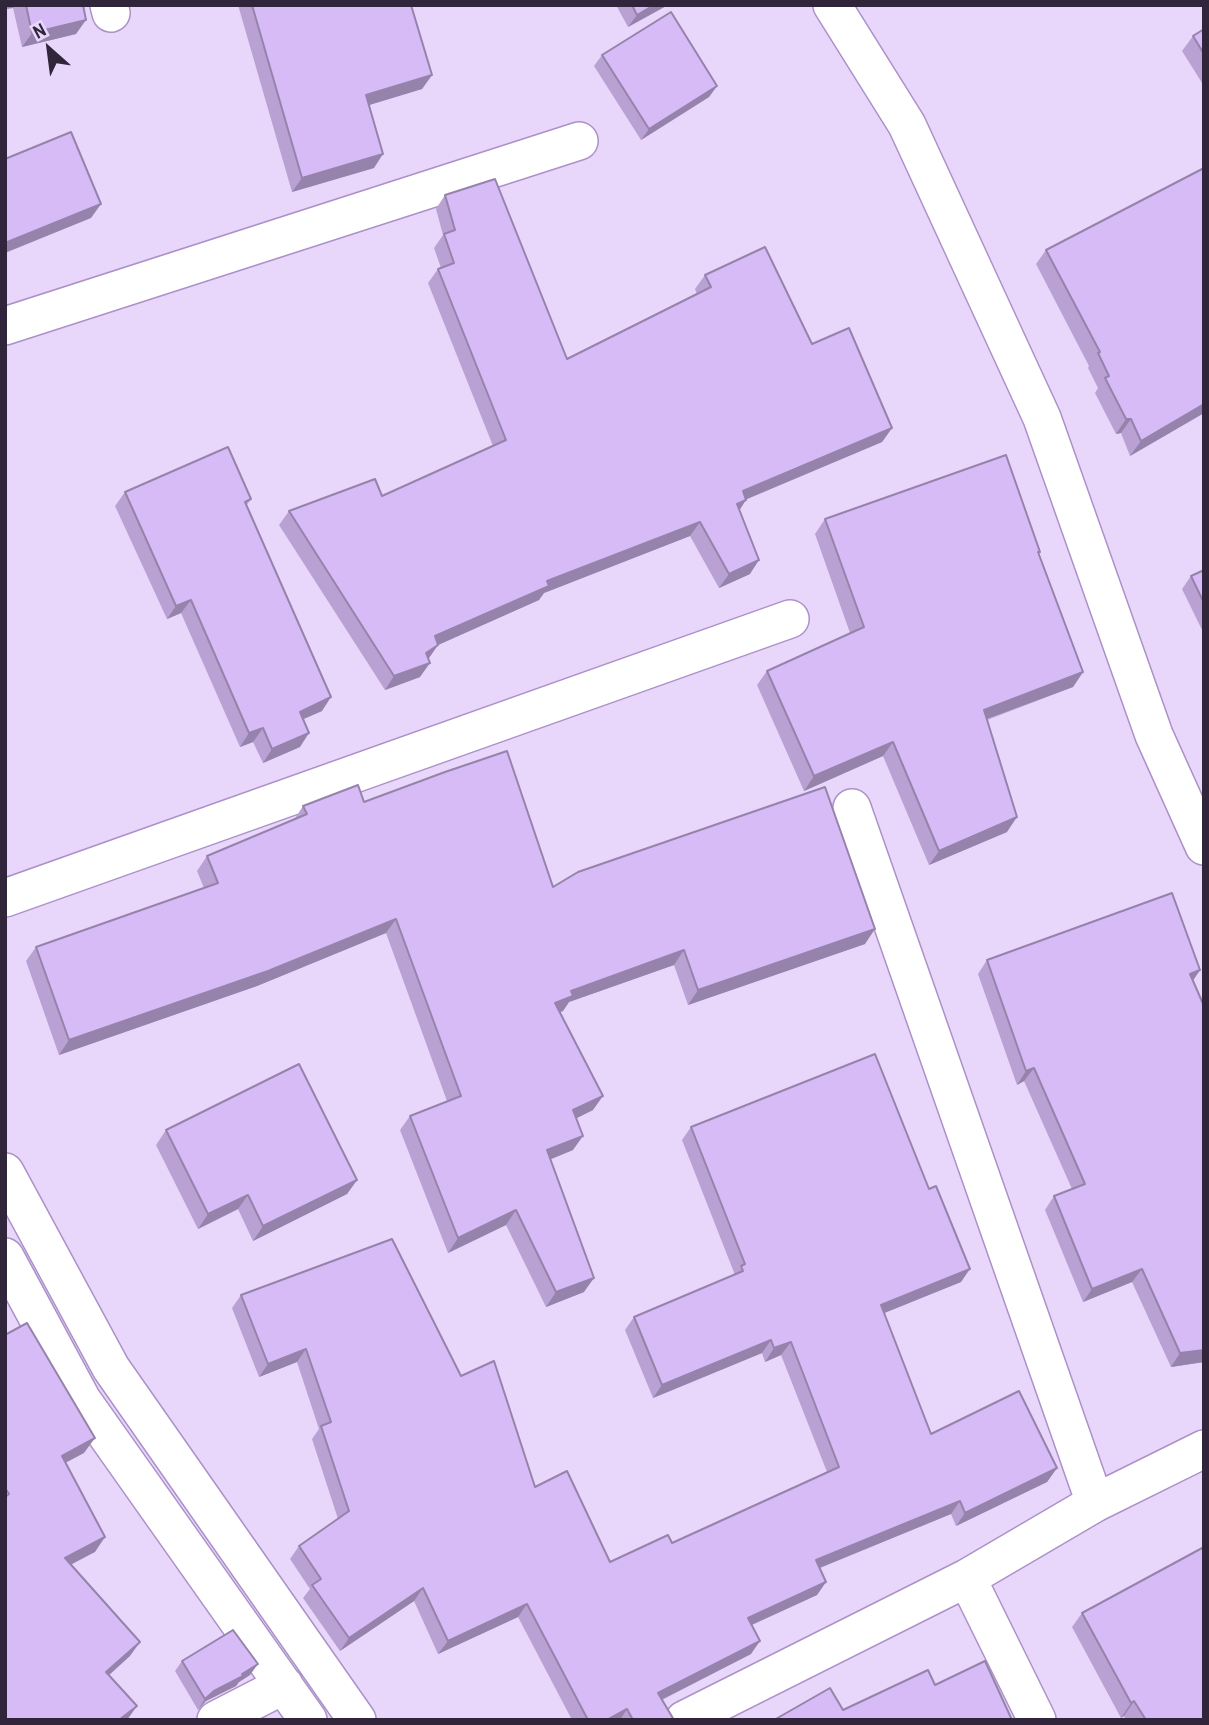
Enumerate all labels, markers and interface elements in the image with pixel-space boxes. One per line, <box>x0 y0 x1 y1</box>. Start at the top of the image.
north arrow <box>14 14 84 84</box>
text: N <box>28 16 50 45</box>

